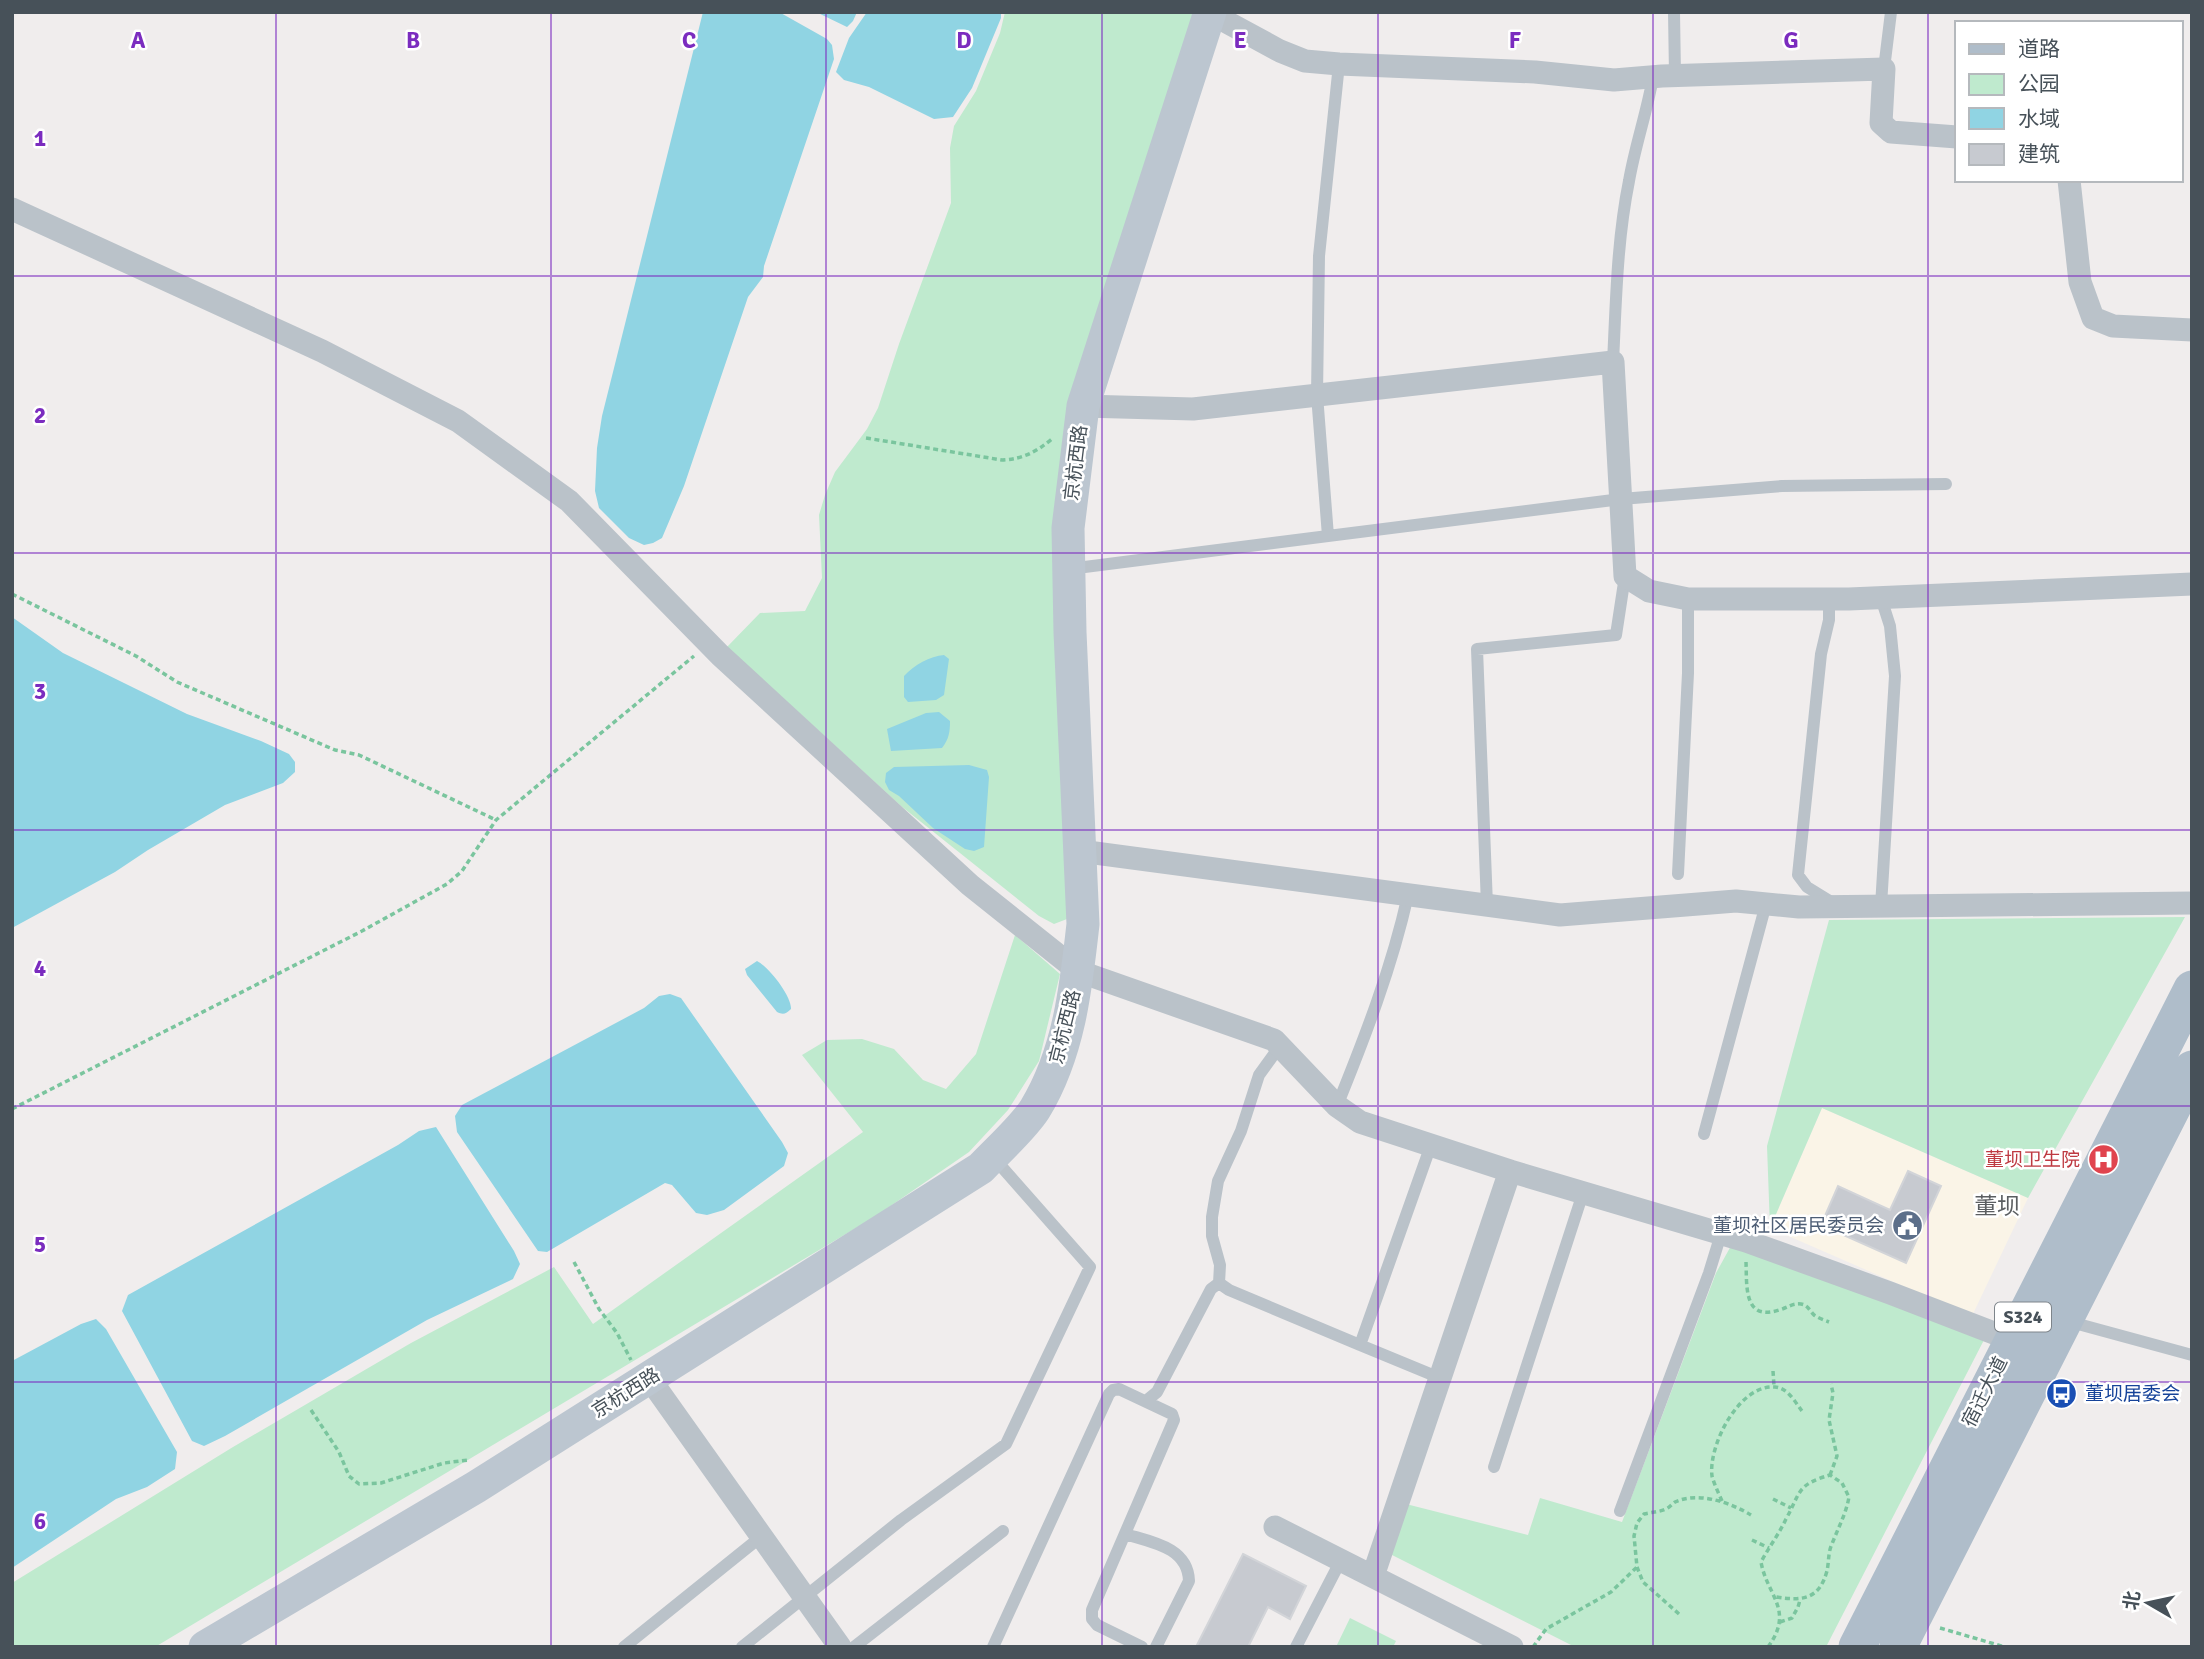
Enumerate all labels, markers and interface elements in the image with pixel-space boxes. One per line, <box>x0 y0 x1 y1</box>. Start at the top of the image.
legend <box>1955 21 2183 182</box>
text: A <box>131 26 146 55</box>
text: B <box>406 26 420 55</box>
text: C <box>682 26 696 55</box>
text: D <box>956 26 972 55</box>
text: E <box>1233 26 1247 55</box>
text: F <box>1509 26 1521 55</box>
text: G <box>1783 26 1799 55</box>
text: 道路 <box>2018 36 2060 62</box>
text: 公园 <box>2018 71 2060 97</box>
text: 水域 <box>2018 106 2060 132</box>
text: 1 <box>34 124 46 153</box>
text: 建筑 <box>2018 141 2060 167</box>
text: 2 <box>34 401 46 430</box>
street label: 京杭西路 <box>1059 424 1093 502</box>
text: 3 <box>34 677 46 706</box>
text: 4 <box>34 954 46 983</box>
street label: 京杭西路 <box>1044 987 1086 1067</box>
hospital icon: 董坝卫生院 <box>2086 1143 2120 1177</box>
place label: 董坝卫生院 <box>1985 1148 2080 1172</box>
district label: 董坝 <box>1974 1192 2020 1221</box>
public building icon: 董坝社区居民委员会 <box>1890 1209 1924 1243</box>
place label: 董坝社区居民委员会 <box>1713 1214 1884 1238</box>
text: 5 <box>34 1230 46 1259</box>
road number: S324 <box>1995 1302 2051 1332</box>
street label: 宿迁大道 <box>1957 1353 2013 1431</box>
street label: 京杭西路 <box>587 1363 665 1423</box>
bus stop icon: 董坝居委会 <box>2045 1377 2079 1411</box>
place label: 董坝居委会 <box>2085 1382 2180 1406</box>
text: 6 <box>34 1507 46 1536</box>
north arrow <box>2113 1568 2183 1638</box>
text: 北 <box>2119 1589 2146 1612</box>

